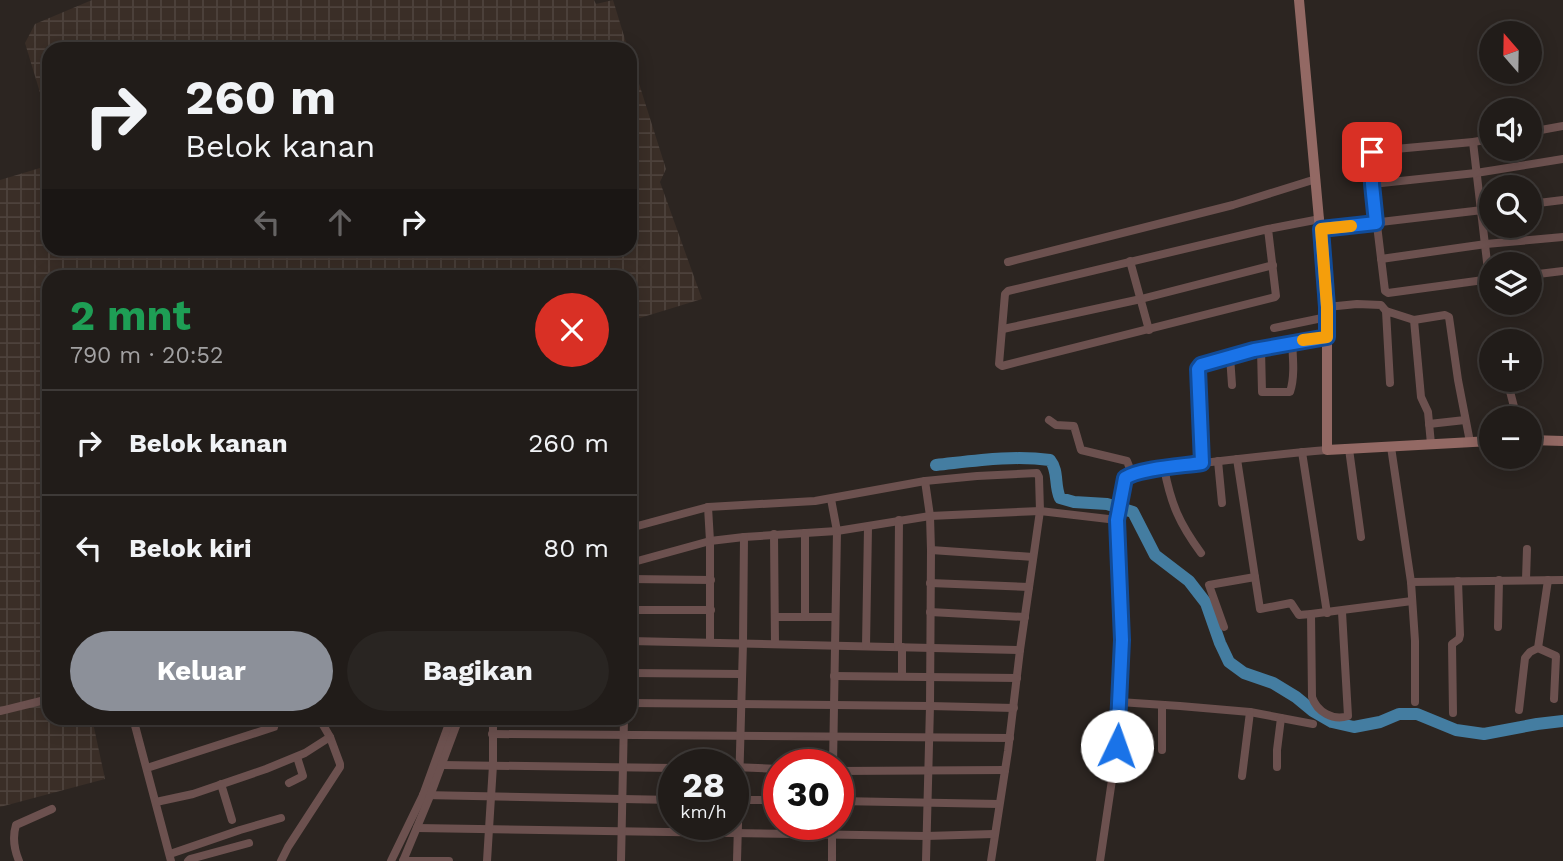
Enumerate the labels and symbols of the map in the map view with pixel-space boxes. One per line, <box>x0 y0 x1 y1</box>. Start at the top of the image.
north arrow <box>1479 21 1542 84</box>
pin <box>1342 122 1402 182</box>
position arrow <box>1080 709 1154 783</box>
speed limit sign: 30 <box>763 749 854 840</box>

